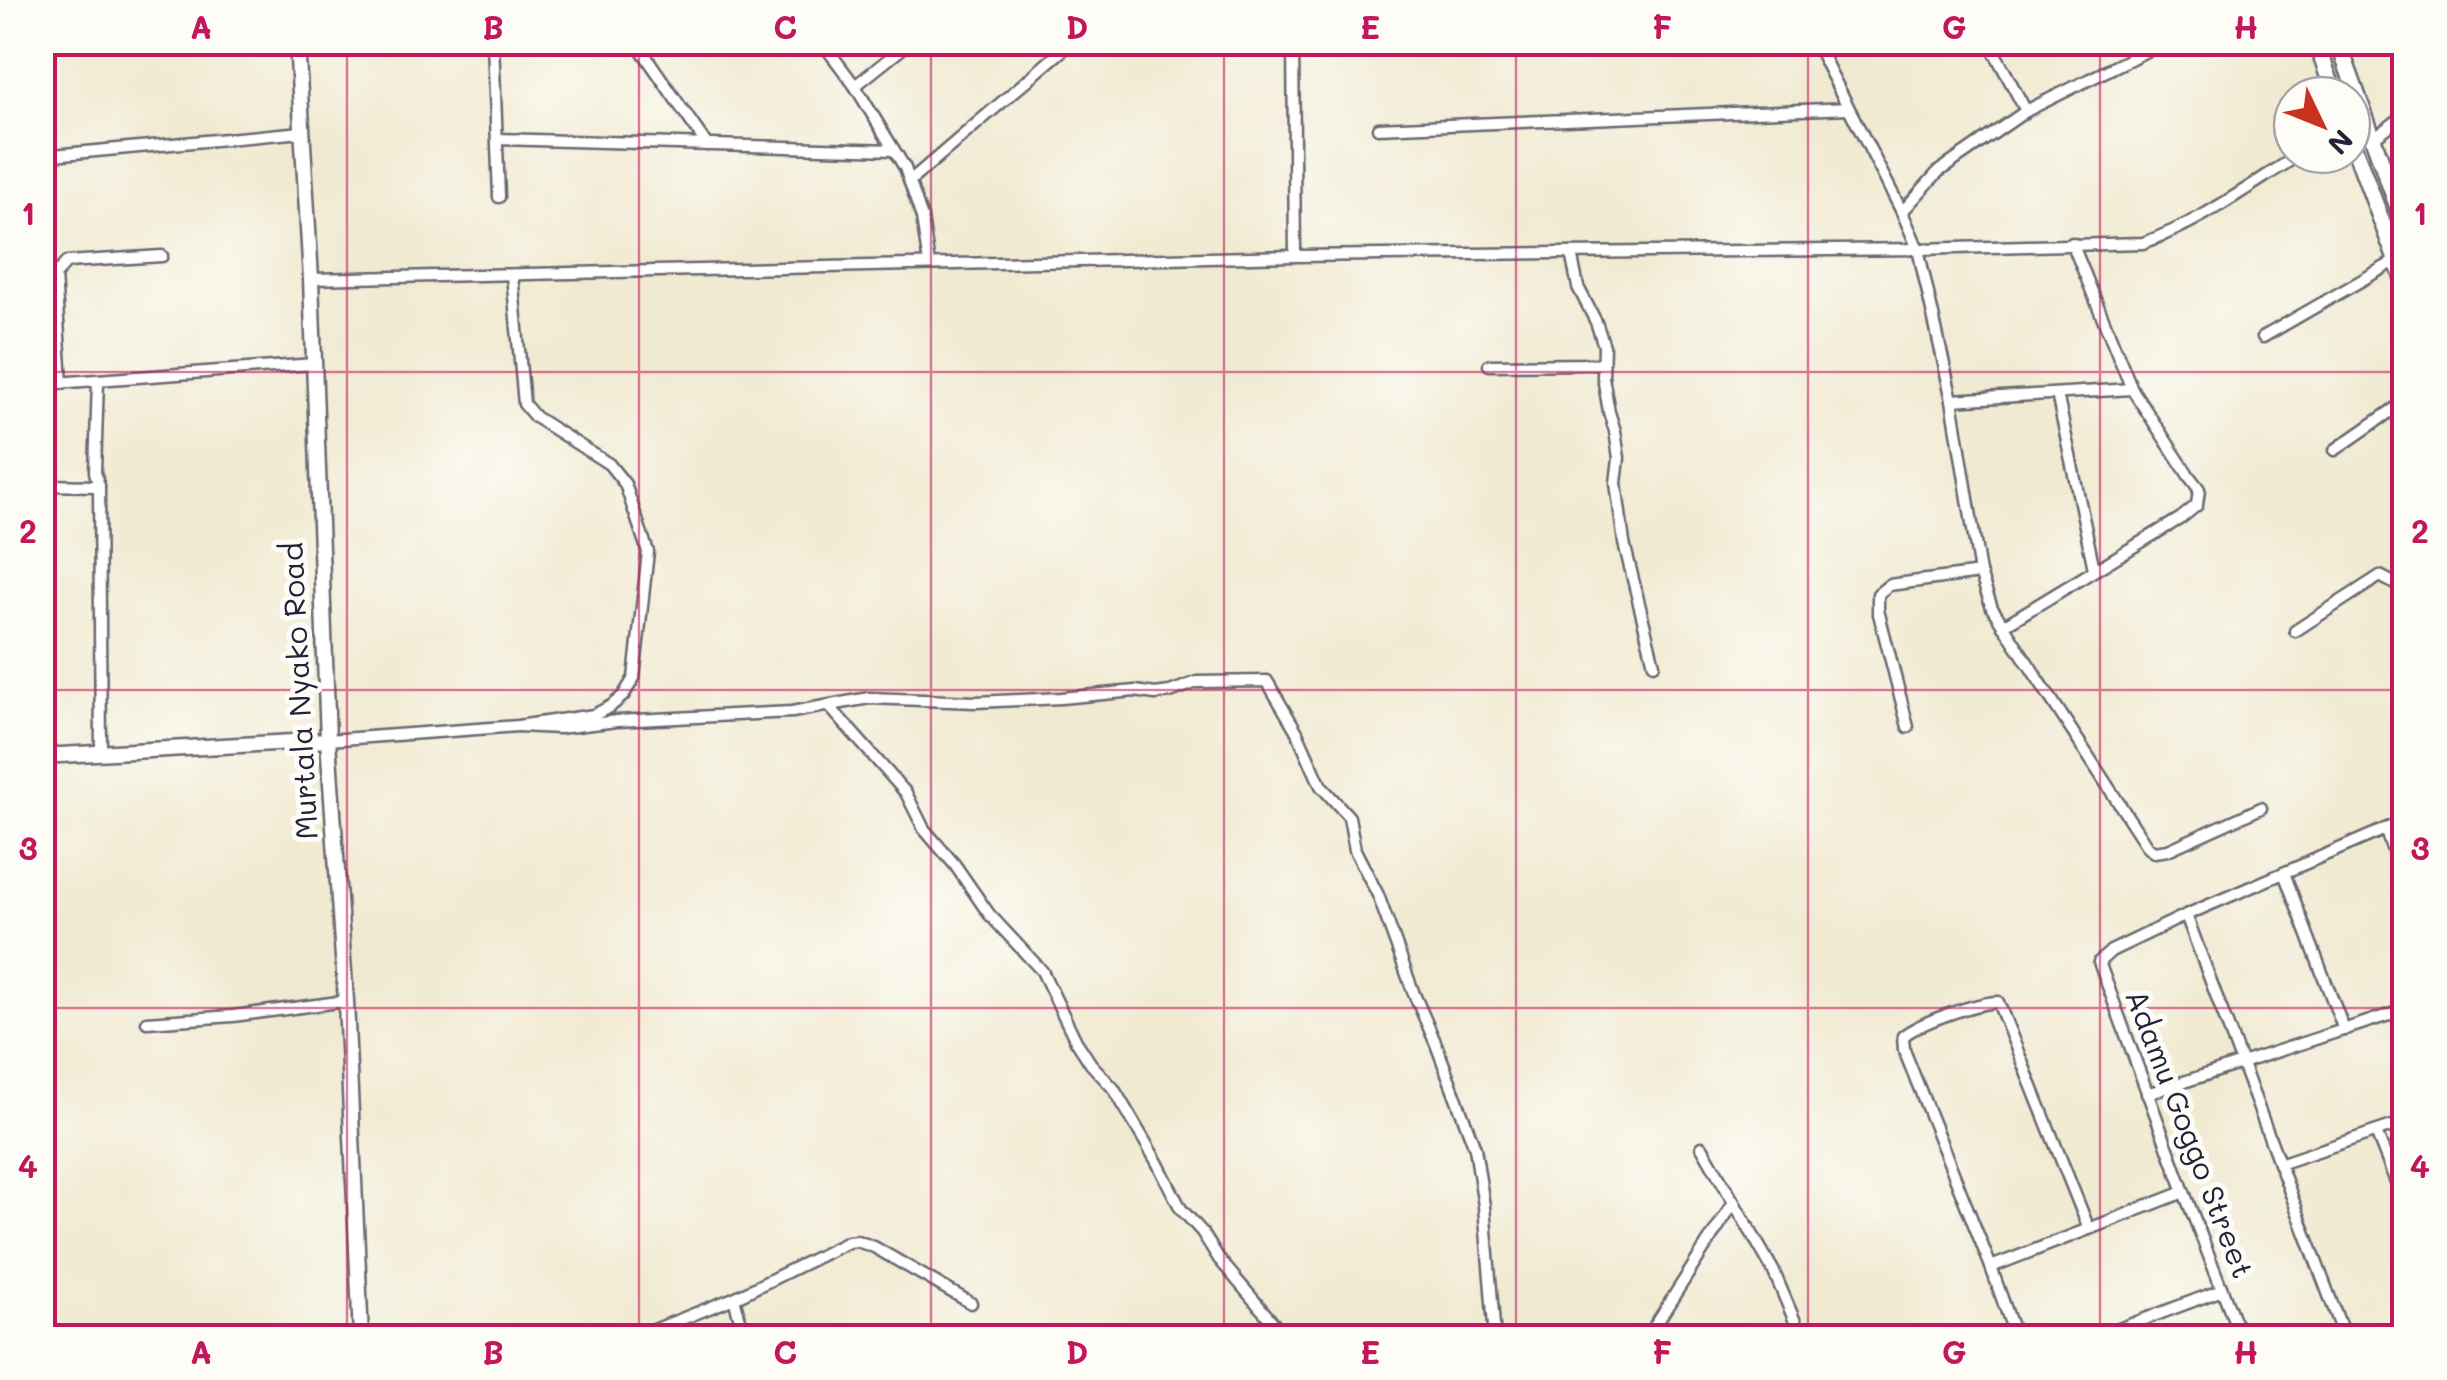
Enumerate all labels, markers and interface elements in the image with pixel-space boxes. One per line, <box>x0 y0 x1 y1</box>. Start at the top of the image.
text: A <box>190 5 212 47</box>
text: B <box>482 5 504 47</box>
text: C <box>773 5 797 47</box>
text: D <box>1066 5 1088 47</box>
text: E <box>1360 5 1380 47</box>
text: F <box>1652 5 1672 47</box>
text: G <box>1942 5 1966 47</box>
text: H <box>2233 5 2259 47</box>
north arrow <box>2272 75 2372 175</box>
text: N <box>2321 123 2361 163</box>
text: 1 <box>21 191 35 233</box>
text: 1 <box>2413 191 2427 233</box>
text: 2 <box>19 509 37 551</box>
text: 2 <box>2411 509 2429 551</box>
street label: Murtala Nyako Road <box>270 541 326 841</box>
text: 3 <box>18 826 38 868</box>
text: 3 <box>2410 826 2430 868</box>
street label: Adamu Goggo Street <box>2117 983 2264 1283</box>
text: 4 <box>18 1144 38 1186</box>
text: 4 <box>2410 1144 2430 1186</box>
text: A <box>190 1330 212 1372</box>
text: B <box>482 1330 504 1372</box>
text: C <box>773 1330 797 1372</box>
text: D <box>1066 1330 1088 1372</box>
text: E <box>1360 1330 1380 1372</box>
text: F <box>1652 1330 1672 1372</box>
text: G <box>1942 1330 1966 1372</box>
text: H <box>2233 1330 2259 1372</box>

